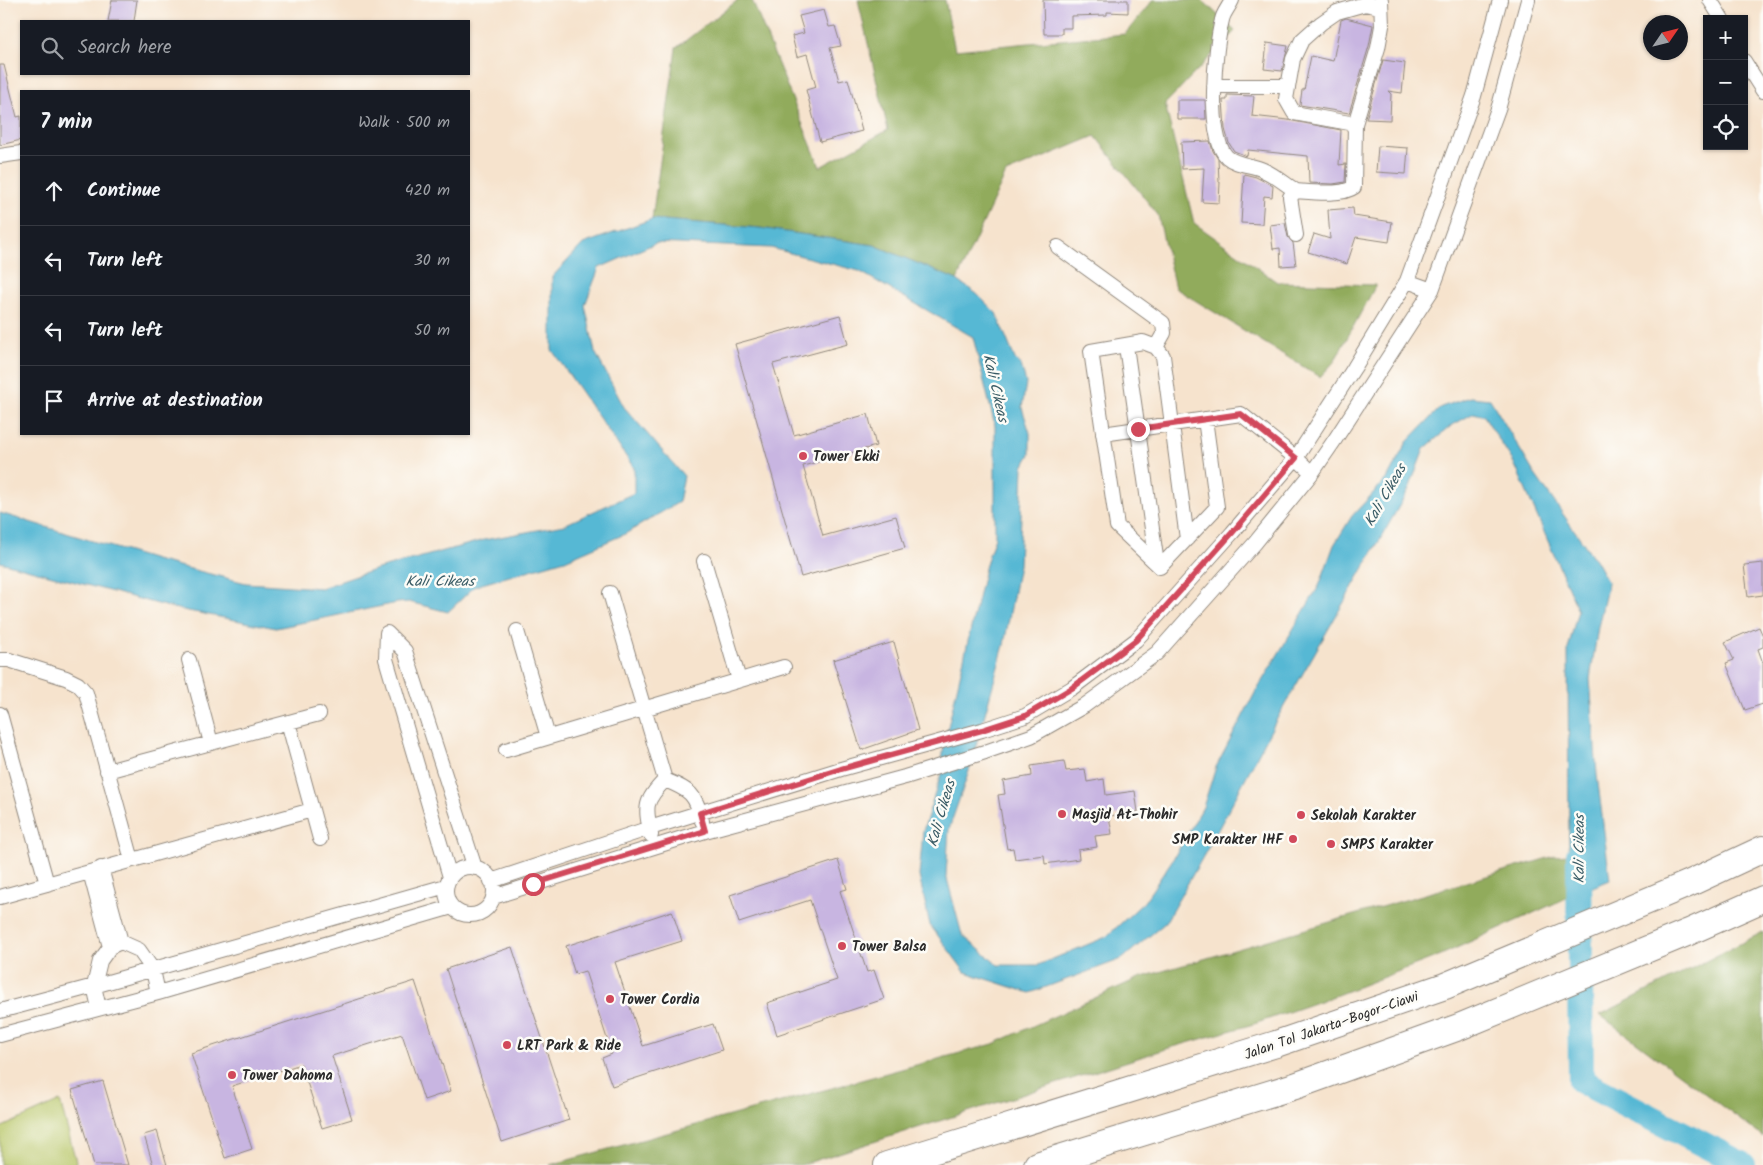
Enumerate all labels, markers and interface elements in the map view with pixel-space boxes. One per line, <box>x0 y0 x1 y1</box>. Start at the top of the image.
north arrow <box>1643 15 1688 60</box>
map controls <box>1703 15 1748 150</box>
button: + <box>1703 15 1748 60</box>
search box <box>20 20 470 75</box>
text: Search here <box>78 33 172 63</box>
icon: search <box>38 34 66 62</box>
button: − <box>1703 60 1748 105</box>
button: locate <box>1703 105 1748 150</box>
text: 7 min <box>40 106 92 139</box>
text: Walk · 500 m <box>358 110 450 135</box>
text: Continue <box>87 176 160 206</box>
icon: ahead <box>40 177 68 205</box>
text: 420 m <box>405 178 450 203</box>
text: Turn left <box>87 246 162 276</box>
icon: left <box>40 247 68 275</box>
text: 30 m <box>414 248 450 273</box>
text: Turn left <box>87 316 162 346</box>
icon: left <box>40 317 68 345</box>
text: 50 m <box>414 318 450 343</box>
water label: Kali Cikeas <box>976 352 1015 426</box>
text: Arrive at destination <box>87 386 263 416</box>
icon: arrive <box>40 387 68 415</box>
route end <box>1127 418 1150 441</box>
place label: Tower Ekki <box>813 446 880 468</box>
marker: Tower Ekki <box>797 450 809 462</box>
water label: Kali Cikeas <box>1358 458 1414 531</box>
water label: Kali Cikeas <box>406 570 476 594</box>
water label: Kali Cikeas <box>921 775 963 850</box>
place label: Masjid At-Thohir <box>1072 804 1178 826</box>
place label: Sekolah Karakter <box>1311 805 1417 827</box>
marker: Masjid At-Thohir <box>1056 808 1068 820</box>
marker: Sekolah Karakter <box>1295 809 1307 821</box>
water label: Kali Cikeas <box>1568 813 1592 883</box>
place label: SMP Karakter IHF <box>1172 829 1284 851</box>
marker: SMP Karakter IHF <box>1287 833 1299 845</box>
place label: SMPS Karakter <box>1341 834 1434 856</box>
marker: SMPS Karakter <box>1325 838 1337 850</box>
route start <box>522 873 545 896</box>
place label: Tower Balsa <box>852 936 927 958</box>
marker: Tower Balsa <box>836 940 848 952</box>
street label: Jalan Tol Jakarta–Bogor–Ciawi <box>1241 986 1422 1066</box>
place label: Tower Cordia <box>620 989 700 1011</box>
marker: Tower Cordia <box>604 993 616 1005</box>
place label: LRT Park & Ride <box>517 1035 621 1057</box>
marker: LRT Park & Ride <box>501 1039 513 1051</box>
place label: Tower Dahoma <box>242 1065 333 1087</box>
marker: Tower Dahoma <box>226 1069 238 1081</box>

